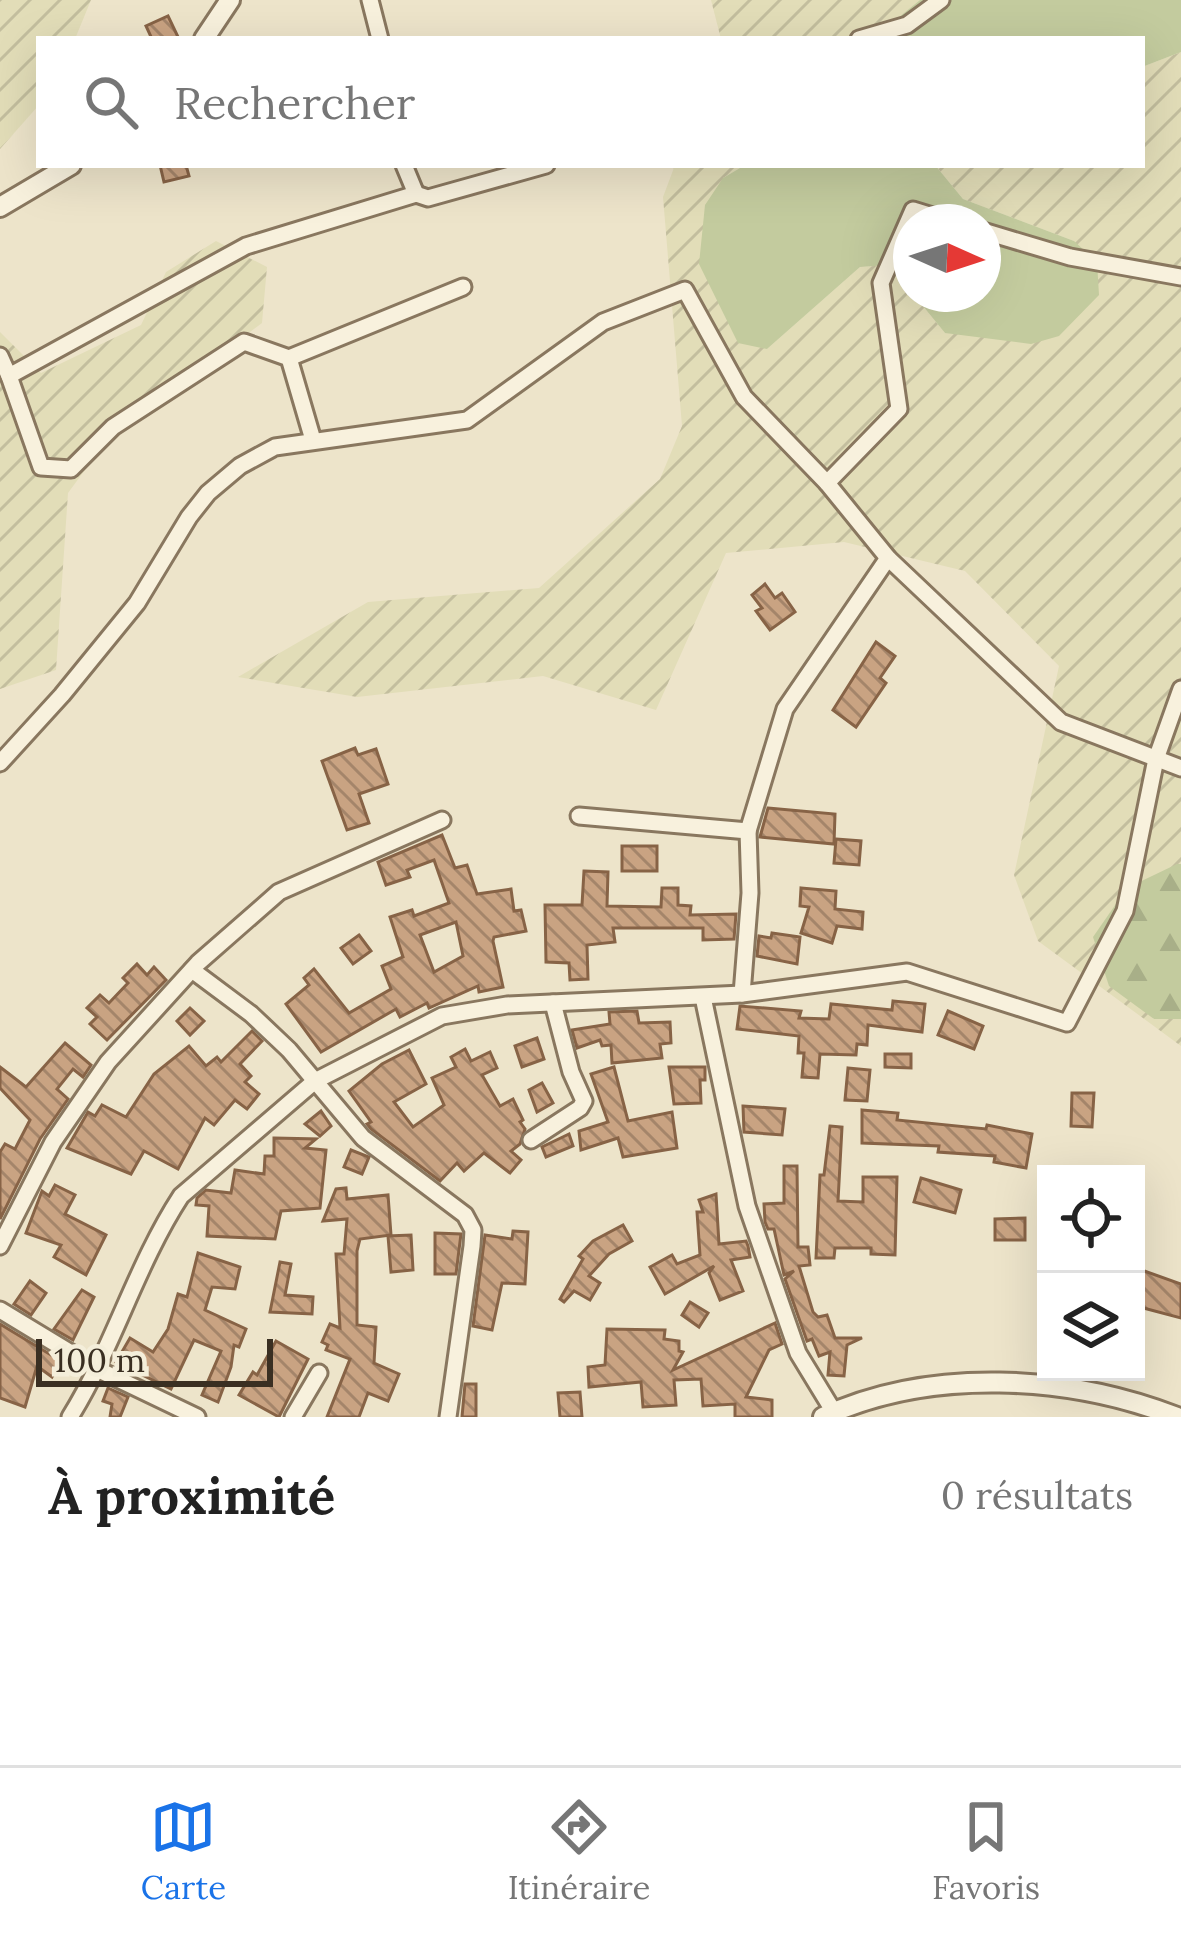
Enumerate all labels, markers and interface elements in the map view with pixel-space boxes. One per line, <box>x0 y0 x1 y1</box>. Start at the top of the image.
search box <box>36 36 1145 168</box>
icon: search <box>78 69 144 135</box>
text: Rechercher <box>174 74 415 131</box>
north arrow <box>893 204 1001 312</box>
map controls <box>1037 1165 1145 1381</box>
button: locate <box>1037 1165 1145 1273</box>
button: layers <box>1037 1273 1145 1381</box>
scale bar <box>36 1333 273 1386</box>
text: 100 m <box>54 1339 145 1381</box>
text: À proximité <box>48 1463 335 1528</box>
text: 0 résultats <box>941 1470 1133 1520</box>
tab: Carte <box>141 1794 226 1908</box>
tab: Itinéraire <box>508 1794 650 1908</box>
tab: Favoris <box>932 1794 1040 1908</box>

